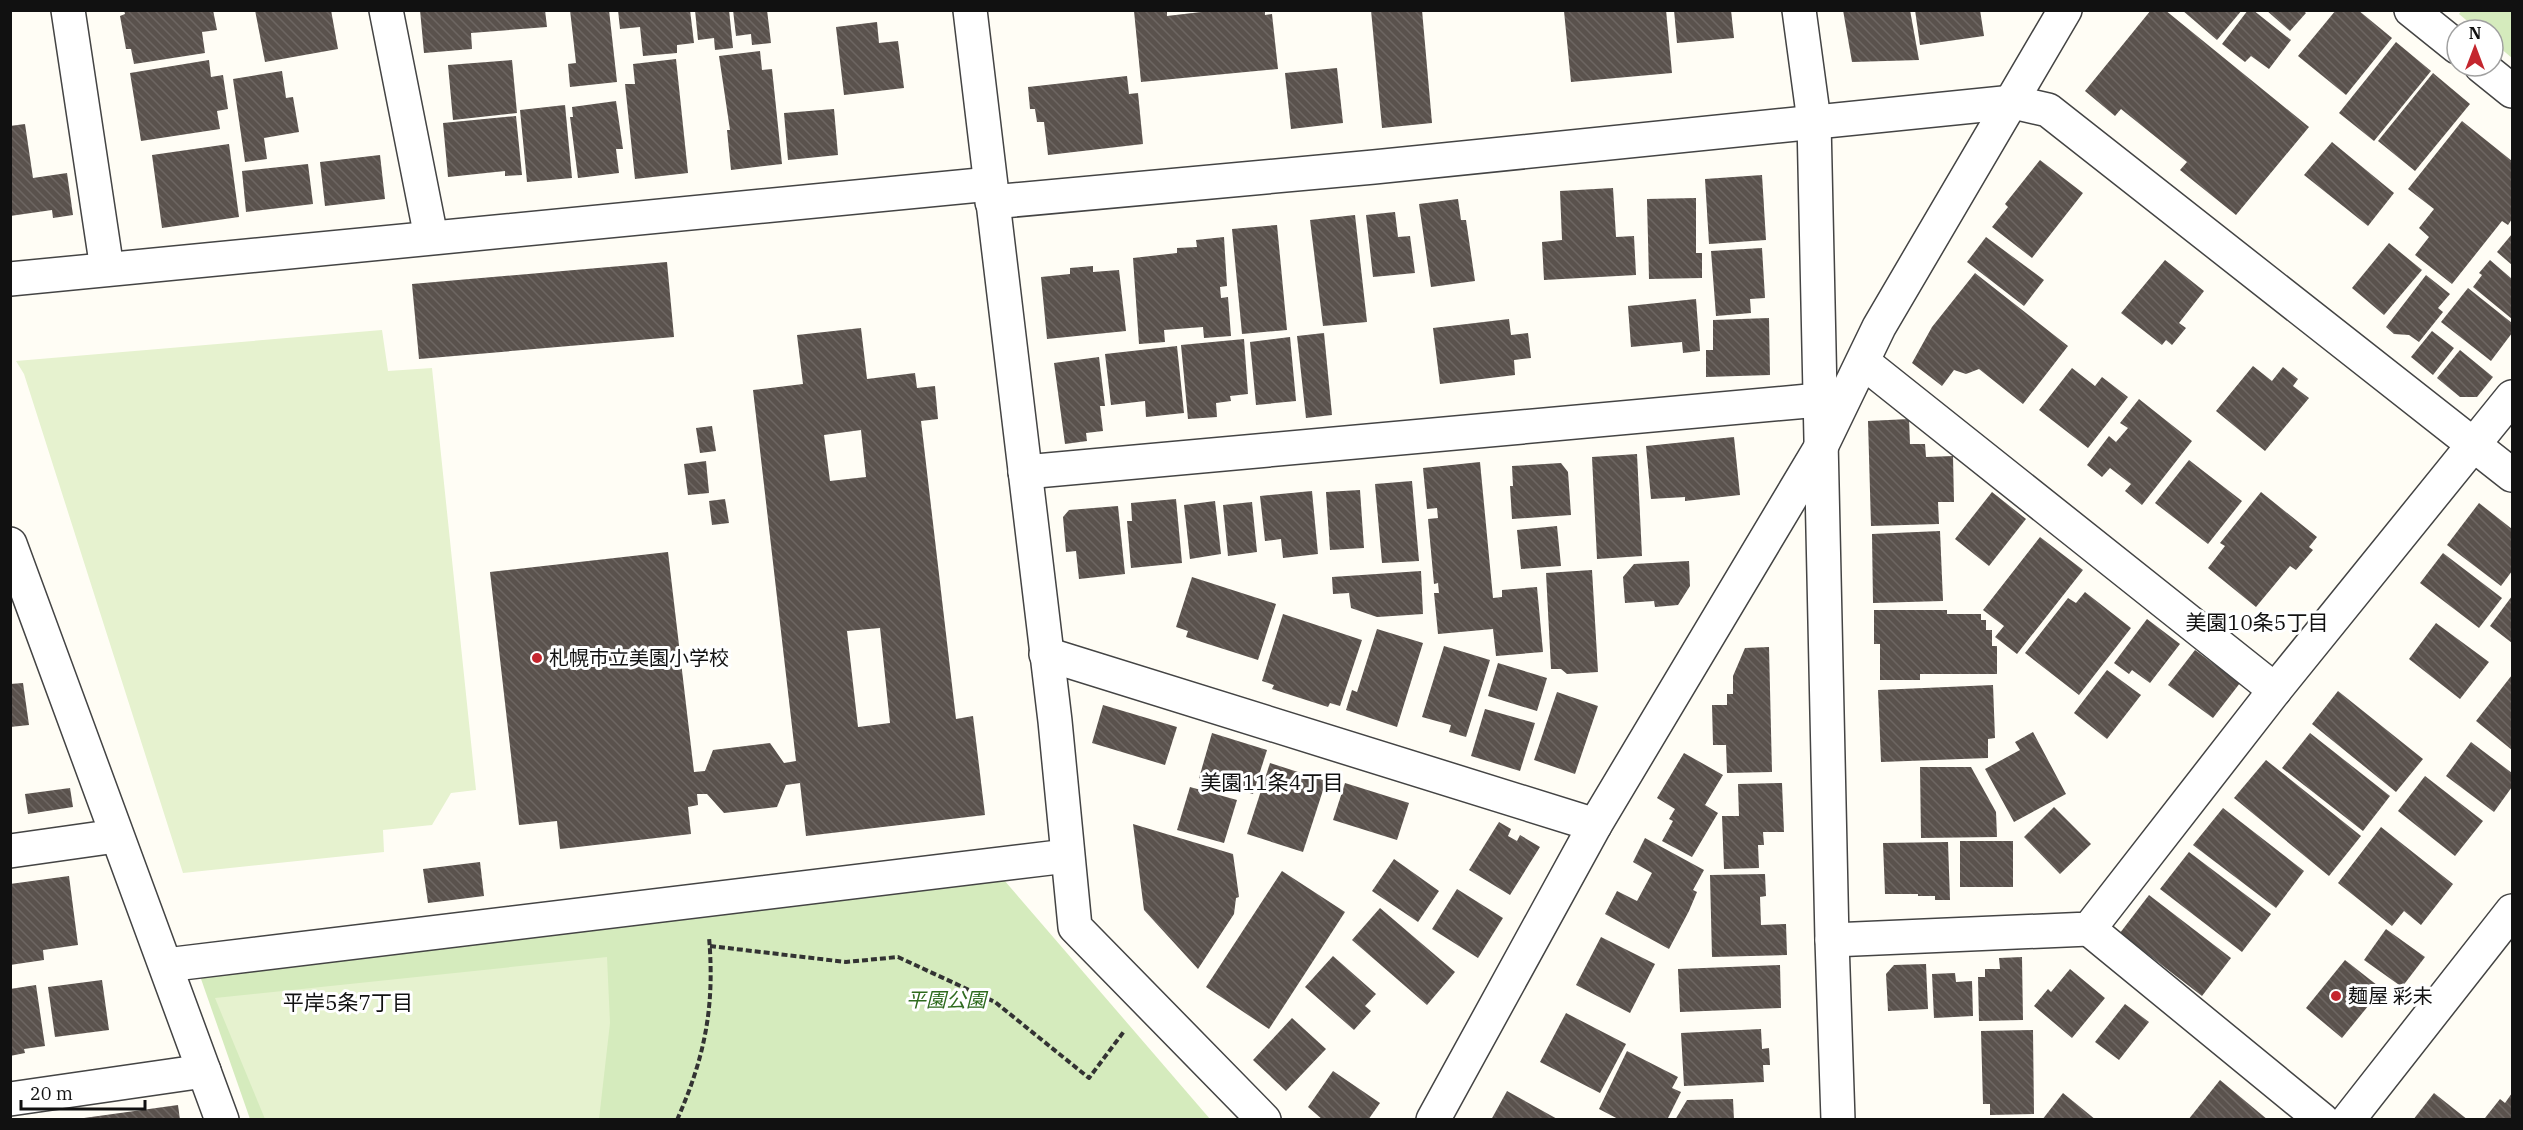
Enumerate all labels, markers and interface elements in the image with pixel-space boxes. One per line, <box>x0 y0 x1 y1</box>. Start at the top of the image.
north arrow <box>2445 18 2505 78</box>
text: N <box>2469 23 2481 43</box>
district label: 美園10条5丁目 <box>2186 608 2328 636</box>
place label: 札幌市立美園小学校 <box>549 644 729 671</box>
marker: 札幌市立美園小学校 <box>530 651 544 665</box>
district label: 美園11条4丁目 <box>1201 768 1343 796</box>
place label: 麺屋 彩未 <box>2348 982 2433 1009</box>
park label: 平園公園 <box>906 986 989 1013</box>
district label: 平岸5条7丁目 <box>283 988 413 1016</box>
marker: 麺屋 彩未 <box>2329 989 2343 1003</box>
scale bar <box>21 1073 146 1111</box>
text: 20 m <box>30 1082 73 1105</box>

